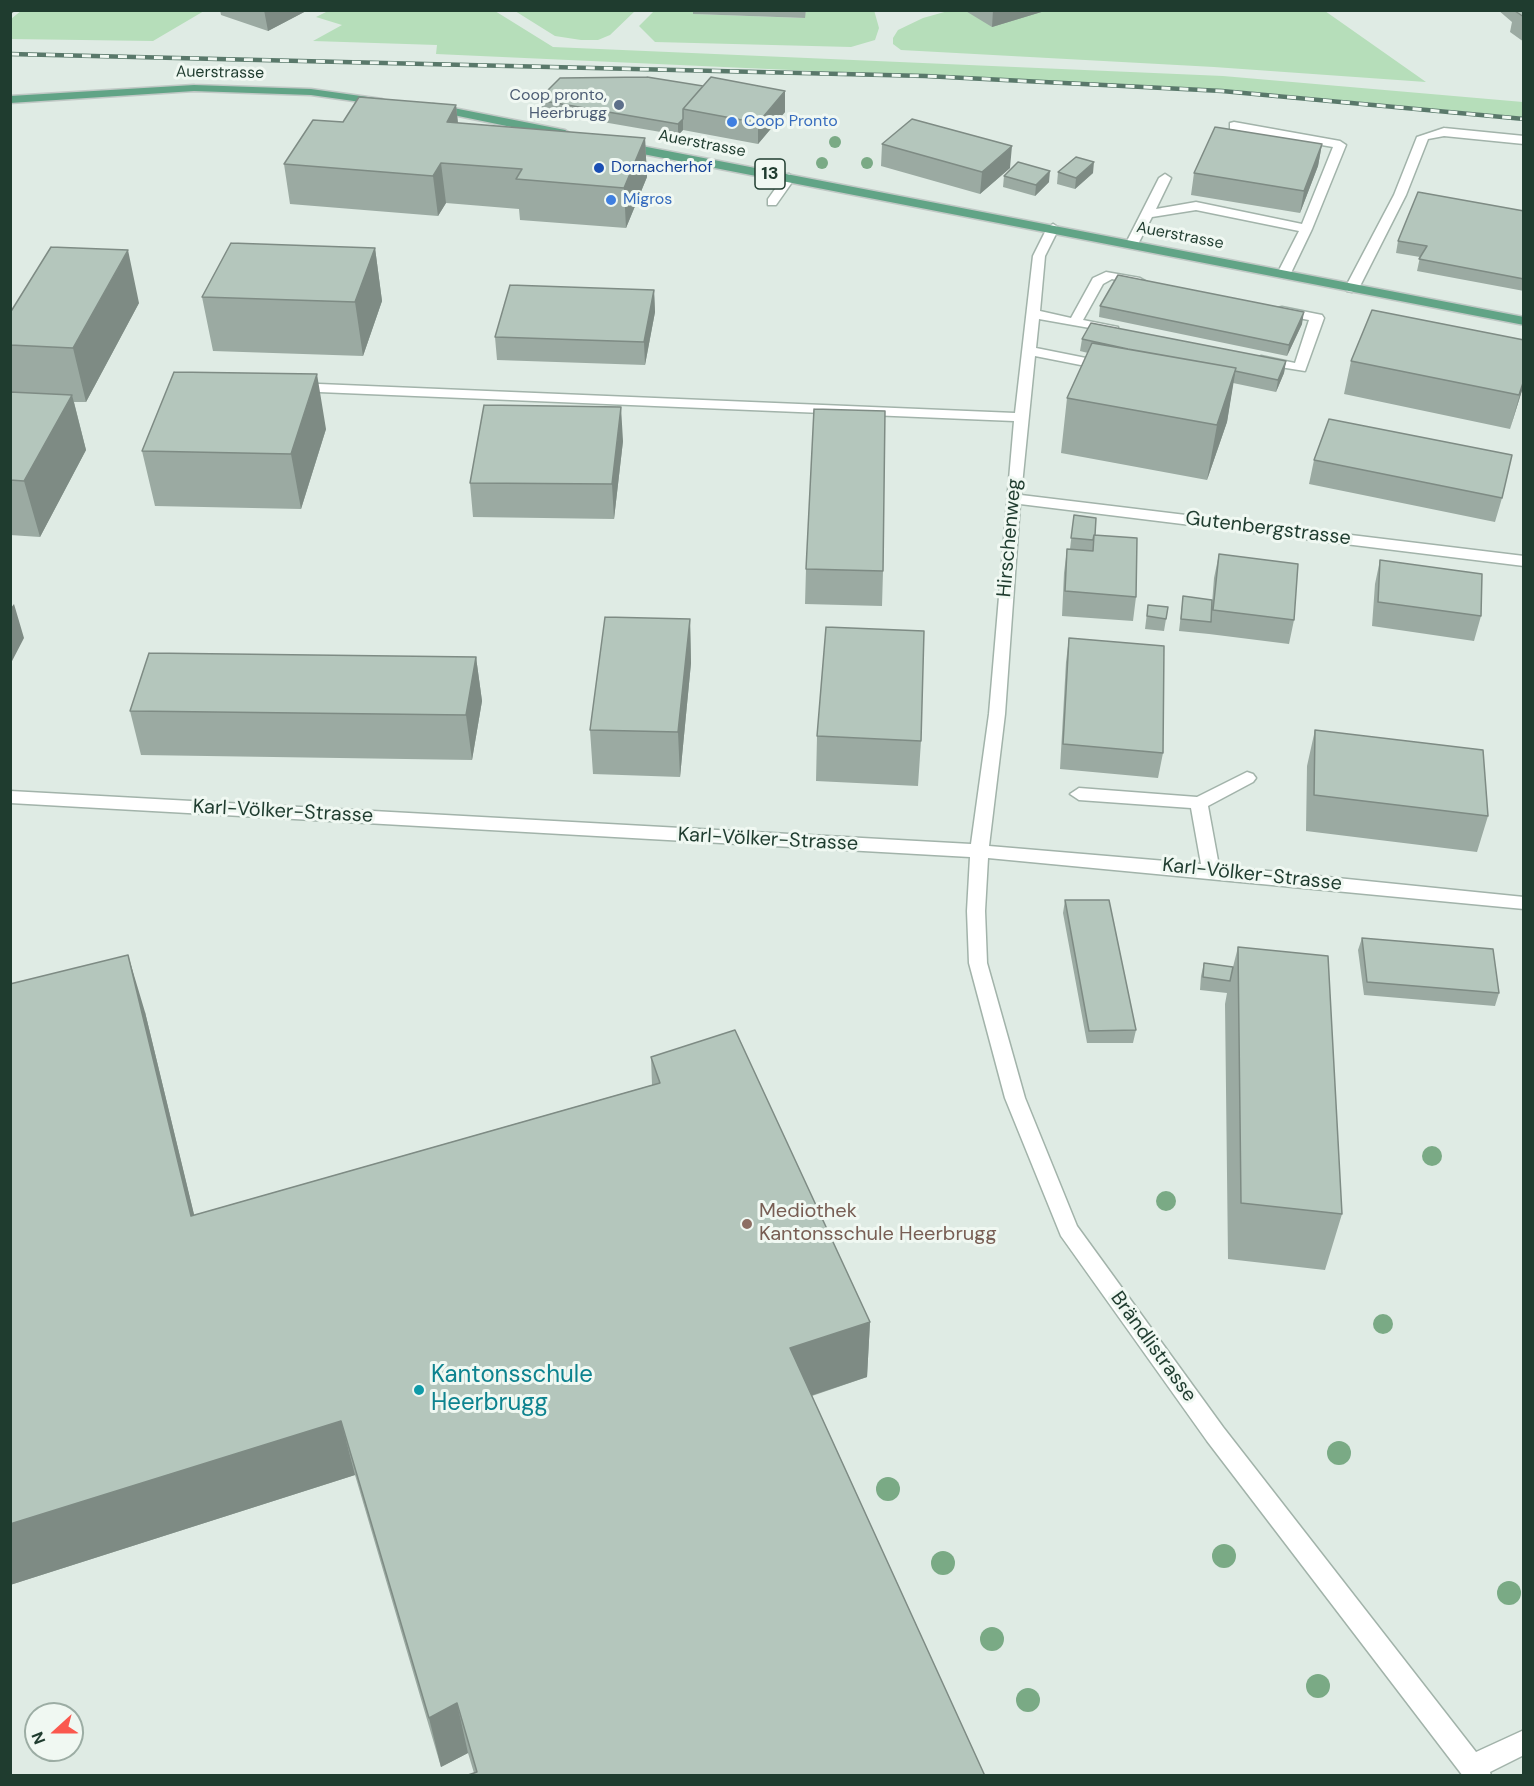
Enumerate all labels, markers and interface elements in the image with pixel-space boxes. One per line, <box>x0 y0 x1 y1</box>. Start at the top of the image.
street label: Auerstrasse <box>176 63 264 83</box>
place label: Coop pronto, Heerbrugg <box>510 86 607 124</box>
marker: Coop pronto, Heerbrugg <box>612 98 626 112</box>
place label: Coop Pronto <box>744 112 838 132</box>
marker: Coop Pronto <box>725 115 739 129</box>
street label: Auerstrasse <box>657 126 747 162</box>
place label: Dornacherhof <box>611 158 713 178</box>
road number: 13 <box>755 159 785 189</box>
marker: Dornacherhof <box>592 161 606 175</box>
place label: Migros <box>623 190 672 210</box>
marker: Migros <box>604 193 618 207</box>
street label: Auerstrasse <box>1135 218 1225 254</box>
street label: Hirschenweg <box>993 478 1027 598</box>
street label: Gutenbergstrasse <box>1184 507 1352 551</box>
street label: Karl-Völker-Strasse <box>192 795 374 829</box>
street label: Karl-Völker-Strasse <box>677 823 859 857</box>
street label: Karl-Völker-Strasse <box>1161 854 1343 896</box>
place label: Mediothek Kantonsschule Heerbrugg <box>759 1200 997 1247</box>
marker: Mediothek Kantonsschule Heerbrugg <box>740 1217 754 1231</box>
street label: Brändlistrasse <box>1105 1287 1201 1407</box>
place label: Kantonsschule Heerbrugg <box>431 1362 593 1418</box>
marker: Kantonsschule Heerbrugg <box>412 1383 426 1397</box>
north arrow <box>24 1702 84 1762</box>
text: N <box>27 1729 50 1747</box>

